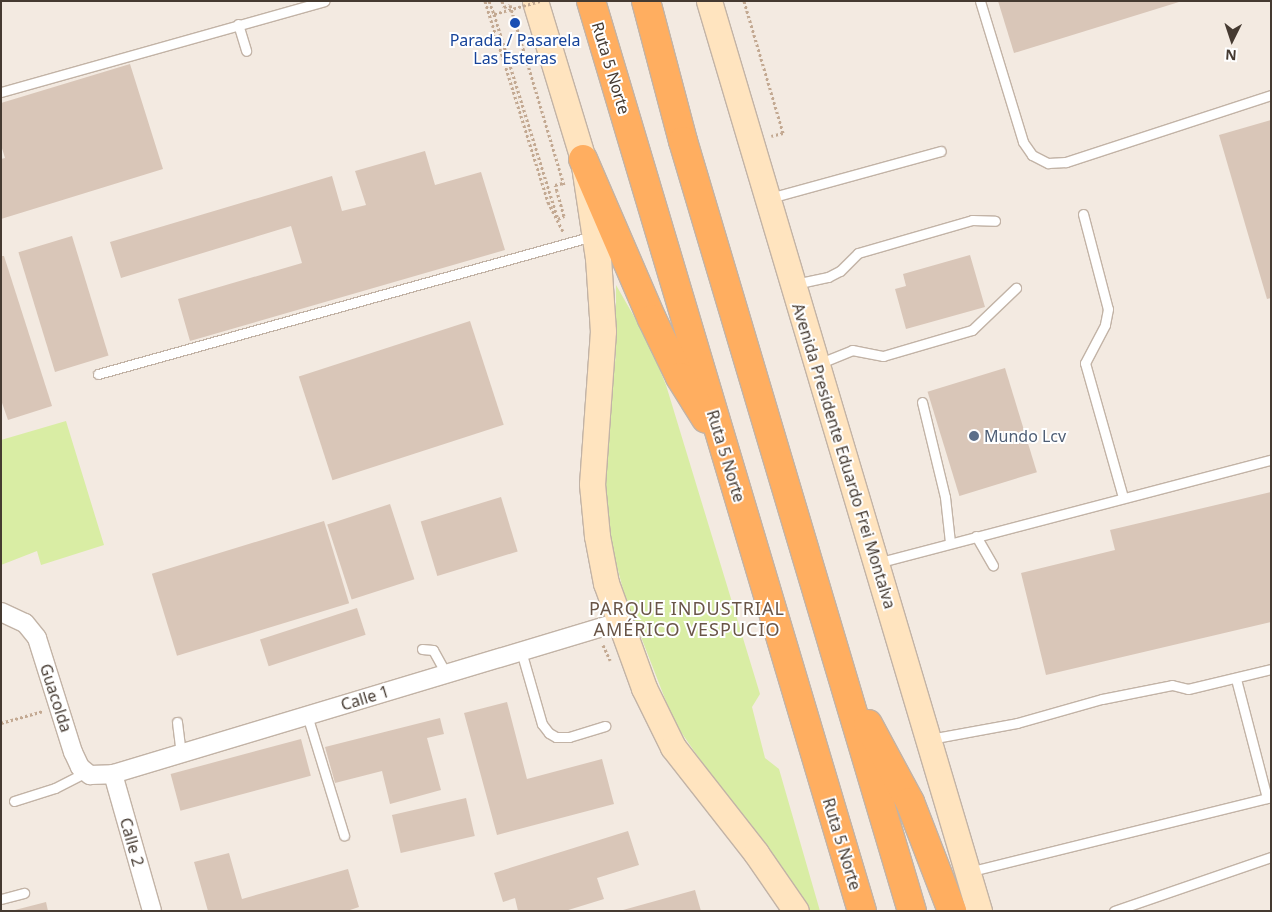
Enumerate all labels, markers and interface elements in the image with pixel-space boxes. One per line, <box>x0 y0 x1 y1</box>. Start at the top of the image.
north arrow <box>1207 15 1257 65</box>
marker: Parada / Pasarela Las Esteras <box>509 17 521 29</box>
street label: Ruta 5 Norte <box>588 20 634 116</box>
place label: Parada / Pasarela Las Esteras <box>450 30 580 68</box>
text: N <box>1225 46 1237 65</box>
street label: Avenida Presidente Eduardo Frei Montalva <box>788 301 900 611</box>
street label: Ruta 5 Norte <box>703 408 749 504</box>
place label: Mundo Lcv <box>984 426 1066 446</box>
marker: Mundo Lcv <box>968 430 980 442</box>
district label: PARQUE INDUSTRIAL AMÉRICO VESPUCIO <box>587 598 787 640</box>
street label: Guacolda <box>36 661 76 735</box>
street label: Calle 1 <box>338 682 392 714</box>
street label: Ruta 5 Norte <box>819 796 865 892</box>
street label: Calle 2 <box>116 815 148 869</box>

